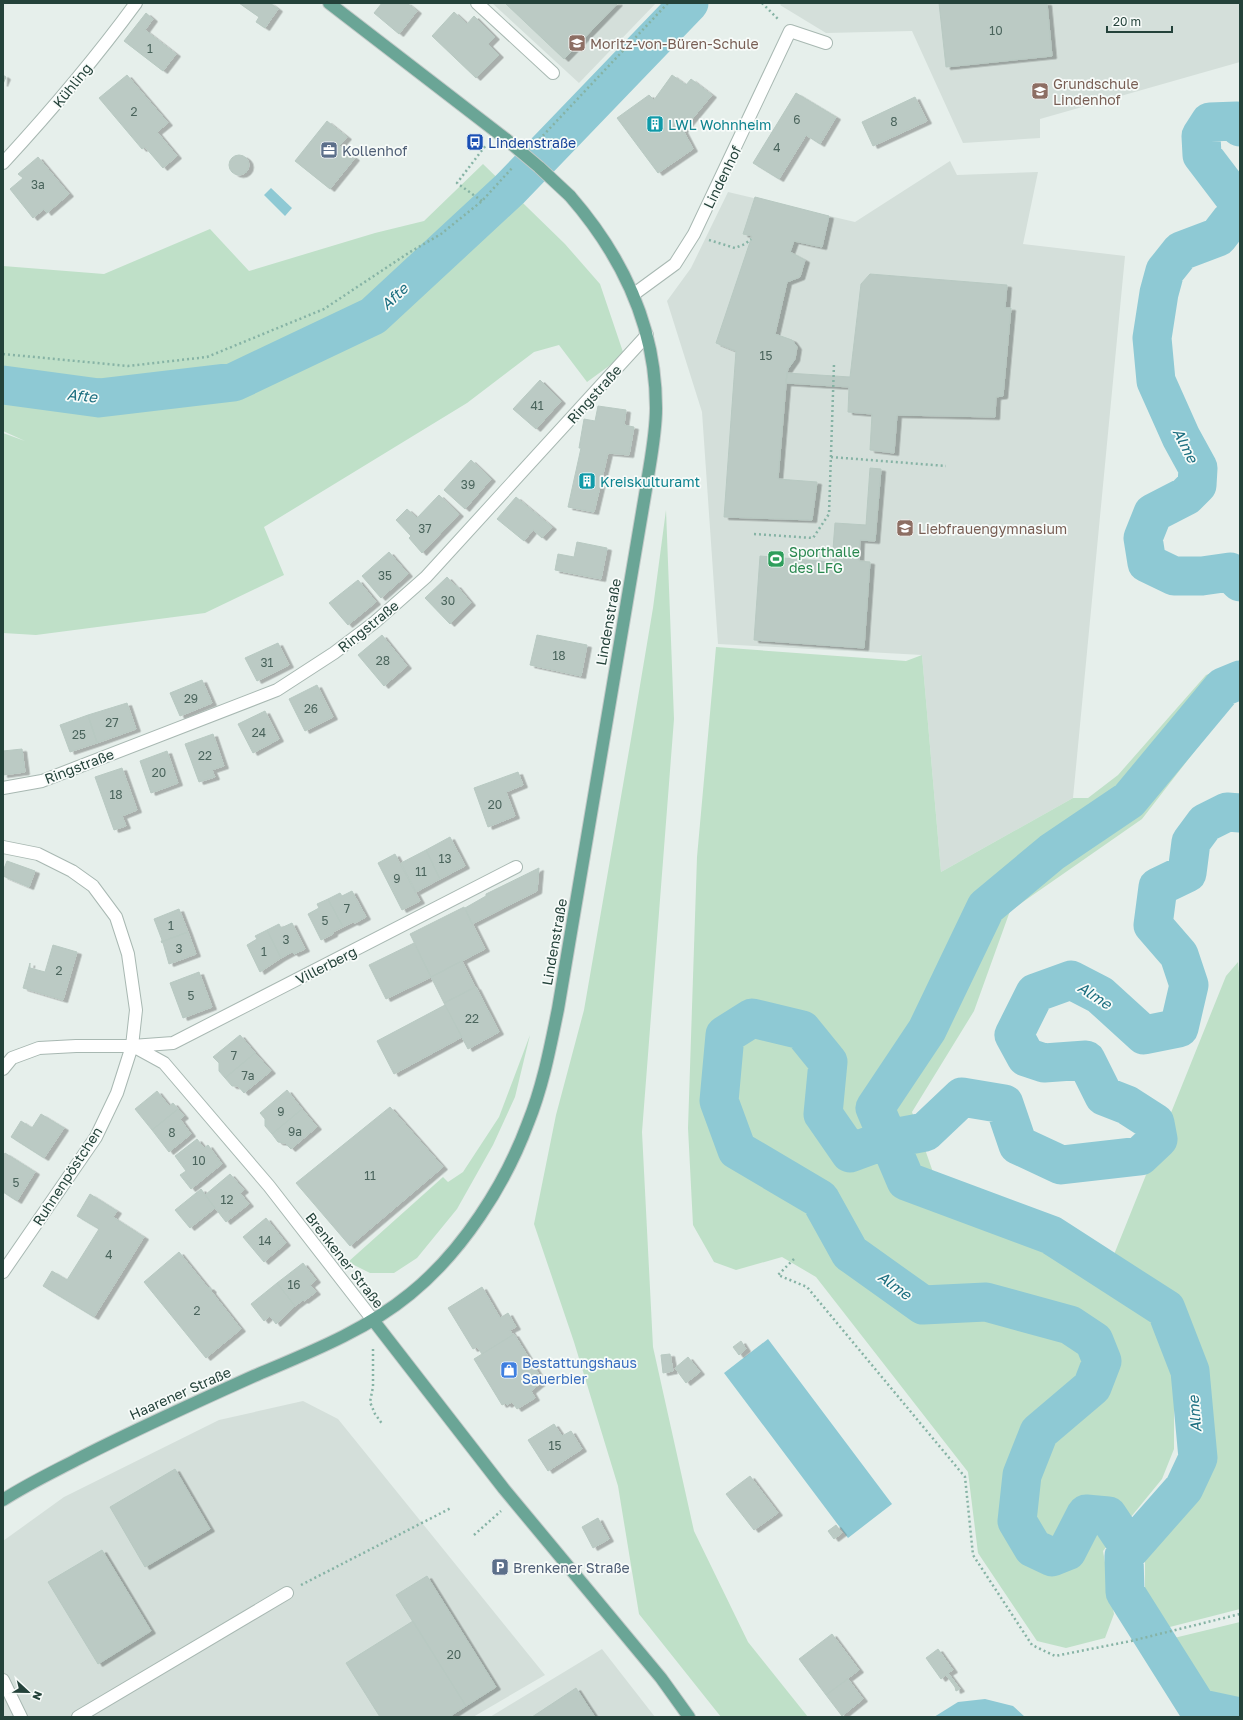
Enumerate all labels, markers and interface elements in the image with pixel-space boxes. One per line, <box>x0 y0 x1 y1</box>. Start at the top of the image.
scale bar <box>1107 8 1172 34</box>
text: 20 m <box>1113 14 1141 29</box>
house number: 10 <box>989 23 1003 38</box>
school or university icon: Moritz-von-Büren-Schule <box>567 33 587 53</box>
place label: Moritz-von-Büren-Schule <box>590 35 759 52</box>
house number: 1 <box>147 41 153 56</box>
street label: Kühling <box>49 59 95 111</box>
place label: Grundschule Lindenhof <box>1053 75 1139 108</box>
school or university icon: Grundschule Lindenhof <box>1030 81 1050 101</box>
house number: 2 <box>131 104 138 119</box>
house number: 6 <box>793 112 801 127</box>
building icon: LWL Wohnheim <box>645 114 665 134</box>
house number: 8 <box>890 114 898 129</box>
place label: LWL Wohnheim <box>668 116 771 133</box>
bus stop icon: Lindenstraße <box>465 132 485 152</box>
place label: Lindenstraße <box>488 134 576 151</box>
office icon: Kollenhof <box>319 140 339 160</box>
house number: 4 <box>773 140 781 155</box>
place label: Kollenhof <box>342 142 407 159</box>
street label: Lindenhof <box>700 143 744 211</box>
house number: 3a <box>31 177 45 192</box>
water label: Afte <box>377 278 412 313</box>
house number: 15 <box>760 348 772 363</box>
street label: Ringstraße <box>563 361 625 427</box>
water label: Afte <box>66 384 99 406</box>
house number: 41 <box>530 398 544 413</box>
water label: Alme <box>1170 425 1203 467</box>
building icon: Kreiskulturamt <box>577 471 597 491</box>
place label: Kreiskulturamt <box>600 473 700 490</box>
house number: 39 <box>461 477 475 492</box>
school or university icon: Liebfrauengymnasium <box>895 518 915 538</box>
place label: Liebfrauengymnasium <box>918 520 1067 537</box>
house number: 37 <box>418 521 432 536</box>
place label: Sporthalle des LFG <box>789 543 860 576</box>
sports icon: Sporthalle des LFG <box>766 549 786 569</box>
house number: 35 <box>378 568 392 583</box>
street label: Lindenstraße <box>592 577 624 667</box>
house number: 30 <box>441 593 455 608</box>
street label: Ringstraße <box>334 596 402 656</box>
house number: 18 <box>552 648 566 663</box>
house number: 28 <box>376 653 390 668</box>
house number: 31 <box>261 655 274 670</box>
house number: 29 <box>184 691 198 706</box>
house number: 26 <box>304 701 318 716</box>
house number: 27 <box>105 715 119 730</box>
house number: 24 <box>252 725 266 740</box>
house number: 25 <box>72 727 86 742</box>
street label: Ringstraße <box>42 745 116 787</box>
house number: 22 <box>198 748 212 763</box>
house number: 20 <box>152 765 166 780</box>
house number: 18 <box>109 787 123 802</box>
house number: 20 <box>488 797 502 812</box>
house number: 13 <box>439 851 451 866</box>
house number: 11 <box>415 864 427 879</box>
house number: 9 <box>393 871 401 886</box>
street label: Lindenstraße <box>538 897 570 987</box>
house number: 7 <box>344 901 350 916</box>
house number: 5 <box>322 913 329 928</box>
house number: 1 <box>168 918 174 933</box>
house number: 3 <box>282 932 290 947</box>
house number: 3 <box>175 941 183 956</box>
street label: Villerberg <box>293 942 359 988</box>
house number: 1 <box>261 944 267 959</box>
house number: 2 <box>56 963 63 978</box>
water label: Alme <box>1075 978 1116 1013</box>
house number: 5 <box>188 988 195 1003</box>
house number: 22 <box>465 1011 479 1026</box>
house number: 7 <box>231 1048 237 1063</box>
house number: 7a <box>241 1068 255 1083</box>
house number: 9 <box>277 1104 285 1119</box>
street label: Ruhnenpöstchen <box>29 1123 105 1229</box>
house number: 9a <box>288 1124 302 1139</box>
house number: 8 <box>168 1125 176 1140</box>
house number: 10 <box>192 1153 206 1168</box>
house number: 11 <box>364 1168 376 1183</box>
house number: 5 <box>13 1175 20 1190</box>
house number: 12 <box>221 1192 233 1207</box>
street label: Brenkener Straße <box>302 1209 388 1311</box>
house number: 14 <box>258 1233 272 1248</box>
house number: 4 <box>105 1247 113 1262</box>
water label: Alme <box>875 1267 916 1304</box>
house number: 16 <box>287 1277 301 1292</box>
house number: 2 <box>194 1303 201 1318</box>
place label: Bestattungshaus Sauerbier <box>522 1354 637 1387</box>
shop icon: Bestattungshaus Sauerbier <box>499 1360 519 1380</box>
street label: Haarener Straße <box>127 1363 233 1423</box>
water label: Alme <box>1183 1394 1205 1433</box>
house number: 15 <box>549 1438 561 1453</box>
parking icon: Brenkener Straße <box>490 1557 510 1577</box>
place label: Brenkener Straße <box>513 1559 630 1576</box>
house number: 20 <box>447 1647 461 1662</box>
north arrow <box>8 1672 48 1712</box>
text: N <box>30 1690 45 1702</box>

